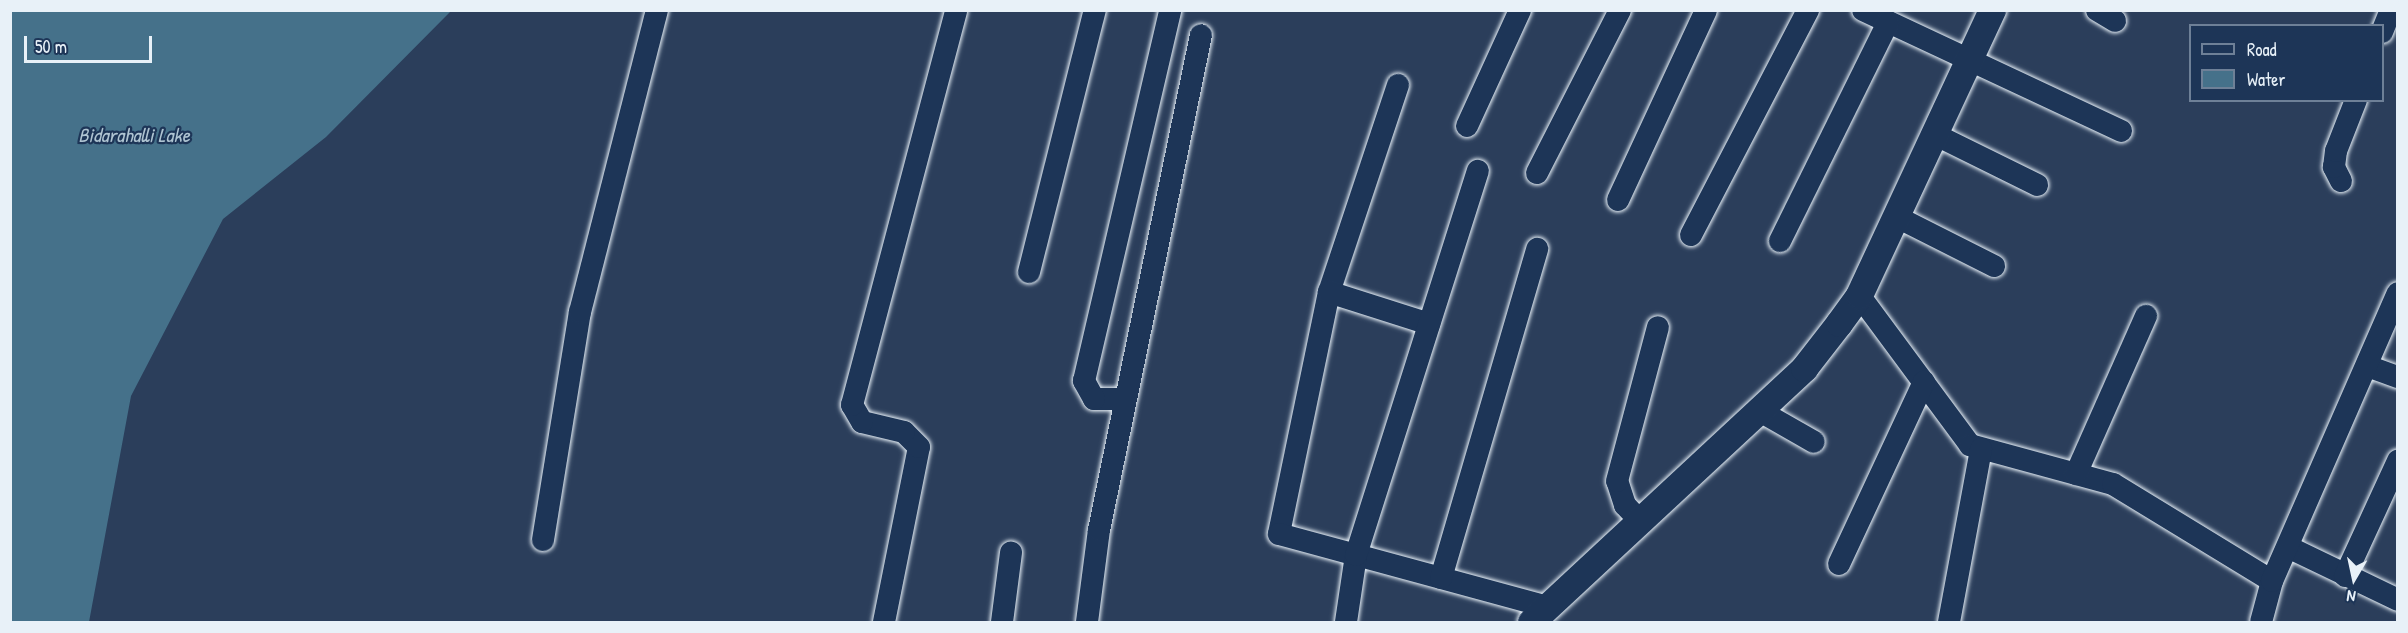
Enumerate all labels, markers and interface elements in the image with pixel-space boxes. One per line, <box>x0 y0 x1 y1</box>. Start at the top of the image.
scale bar <box>27 24 154 62</box>
legend <box>2189 24 2384 102</box>
text: 50 m <box>35 34 67 59</box>
text: Road <box>2247 37 2277 62</box>
text: Water <box>2247 67 2285 92</box>
water label: Bidarahalli Lake <box>78 122 190 146</box>
north arrow <box>2324 549 2384 609</box>
text: N <box>2345 585 2357 608</box>

